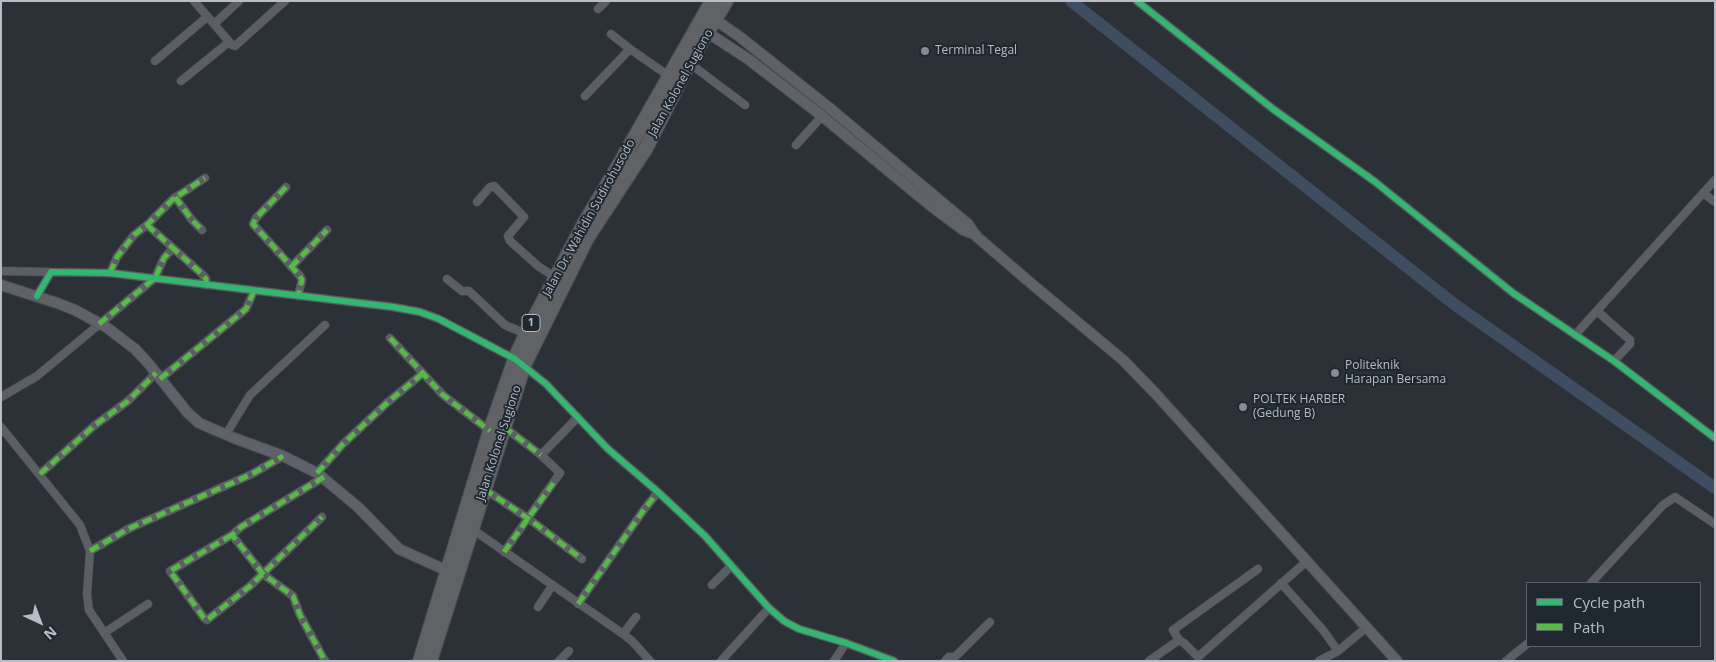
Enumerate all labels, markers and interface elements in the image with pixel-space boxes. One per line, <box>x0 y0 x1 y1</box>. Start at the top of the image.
street label: Jalan Kolonel Sugiono <box>646 27 716 139</box>
place label: Terminal Tegal <box>935 44 1017 58</box>
marker: Terminal Tegal <box>919 45 931 57</box>
street label: Jalan Dr. Wahidin Sudirohusodo <box>540 137 638 299</box>
road number: 1 <box>522 314 540 332</box>
place label: Politeknik Harapan Bersama <box>1345 359 1446 387</box>
marker: Politeknik Harapan Bersama <box>1329 367 1341 379</box>
street label: Jalan Kolonel Sugiono <box>474 384 524 502</box>
place label: POLTEK HARBER (Gedung B) <box>1253 393 1345 421</box>
marker: POLTEK HARBER (Gedung B) <box>1237 401 1249 413</box>
legend <box>1526 582 1701 647</box>
text: Cycle path <box>1573 592 1645 612</box>
north arrow <box>15 597 65 647</box>
text: Path <box>1573 617 1605 637</box>
text: N <box>40 622 61 644</box>

